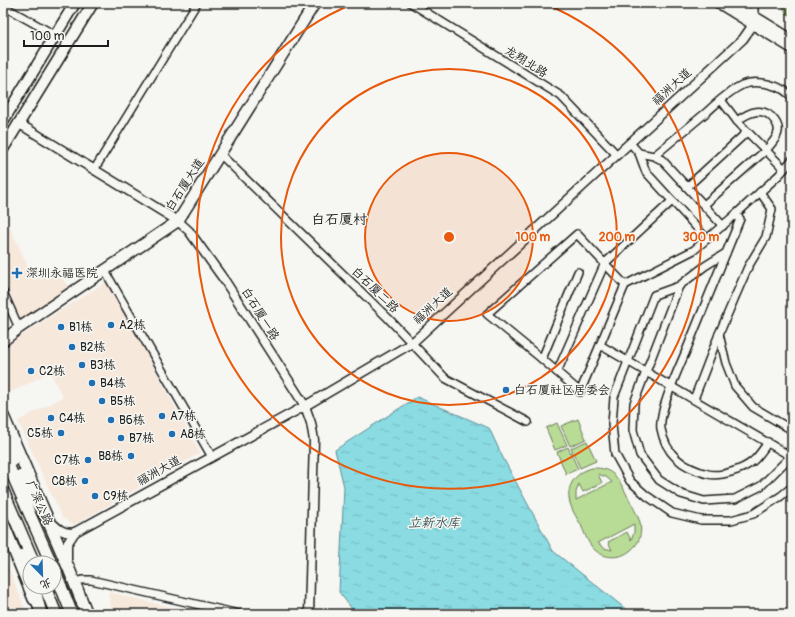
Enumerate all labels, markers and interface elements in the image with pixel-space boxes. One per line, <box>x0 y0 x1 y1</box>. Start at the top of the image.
scale bar <box>24 22 108 48</box>
text: 100 m <box>30 29 65 44</box>
street label: 龙翔北路 <box>502 43 550 81</box>
street label: 福洲大道 <box>649 65 695 109</box>
street label: 白石厦大道 <box>162 156 208 214</box>
district label: 白石厦村 <box>311 211 367 228</box>
centre of rings <box>442 230 456 244</box>
text: 100 m <box>516 230 551 245</box>
text: 200 m <box>599 230 636 245</box>
text: 300 m <box>683 230 720 245</box>
street label: 白石厦二路 <box>348 264 402 316</box>
place label: 深圳永福医院 <box>26 266 98 281</box>
marker: 深圳永福医院 <box>11 267 23 279</box>
street label: 福洲大道 <box>410 284 456 328</box>
street label: 白石厦一路 <box>238 285 282 343</box>
place label: A2栋 <box>119 318 146 333</box>
place label: B1栋 <box>69 320 92 335</box>
marker: A2栋 <box>106 320 116 330</box>
marker: B1栋 <box>56 322 66 332</box>
place label: B2栋 <box>80 340 106 355</box>
marker: B2栋 <box>67 342 77 352</box>
place label: B3栋 <box>90 358 116 373</box>
marker: B3栋 <box>77 360 87 370</box>
place label: C2栋 <box>39 364 65 379</box>
marker: C2栋 <box>26 366 36 376</box>
place label: B4栋 <box>100 376 126 391</box>
marker: B4栋 <box>87 378 97 388</box>
place label: 白石厦社区居委会 <box>514 383 610 398</box>
marker: 白石厦社区居委会 <box>501 385 511 395</box>
place label: B5栋 <box>110 394 135 409</box>
marker: B5栋 <box>97 396 107 406</box>
place label: A7栋 <box>170 409 196 424</box>
place label: C4栋 <box>59 411 85 426</box>
marker: A7栋 <box>157 411 167 421</box>
marker: C4栋 <box>46 413 56 423</box>
place label: B6栋 <box>119 413 145 428</box>
marker: B6栋 <box>106 415 116 425</box>
place label: C5栋 <box>27 426 53 441</box>
place label: A8栋 <box>180 427 206 442</box>
marker: C5栋 <box>56 428 66 438</box>
marker: A8栋 <box>167 429 177 439</box>
place label: B7栋 <box>129 431 154 446</box>
marker: B7栋 <box>116 433 126 443</box>
place label: B8栋 <box>98 449 123 464</box>
marker: B8栋 <box>126 451 136 461</box>
place label: C7栋 <box>54 453 80 468</box>
street label: 福洲大道 <box>134 453 184 489</box>
marker: C7栋 <box>83 455 93 465</box>
place label: C8栋 <box>52 474 77 489</box>
marker: C8栋 <box>80 476 90 486</box>
street label: 广深公路 <box>22 478 56 528</box>
place label: C9栋 <box>103 489 129 504</box>
marker: C9栋 <box>90 491 100 501</box>
water label: 立新水库 <box>408 515 461 531</box>
north arrow <box>22 555 62 595</box>
text: 北 <box>38 576 53 592</box>

